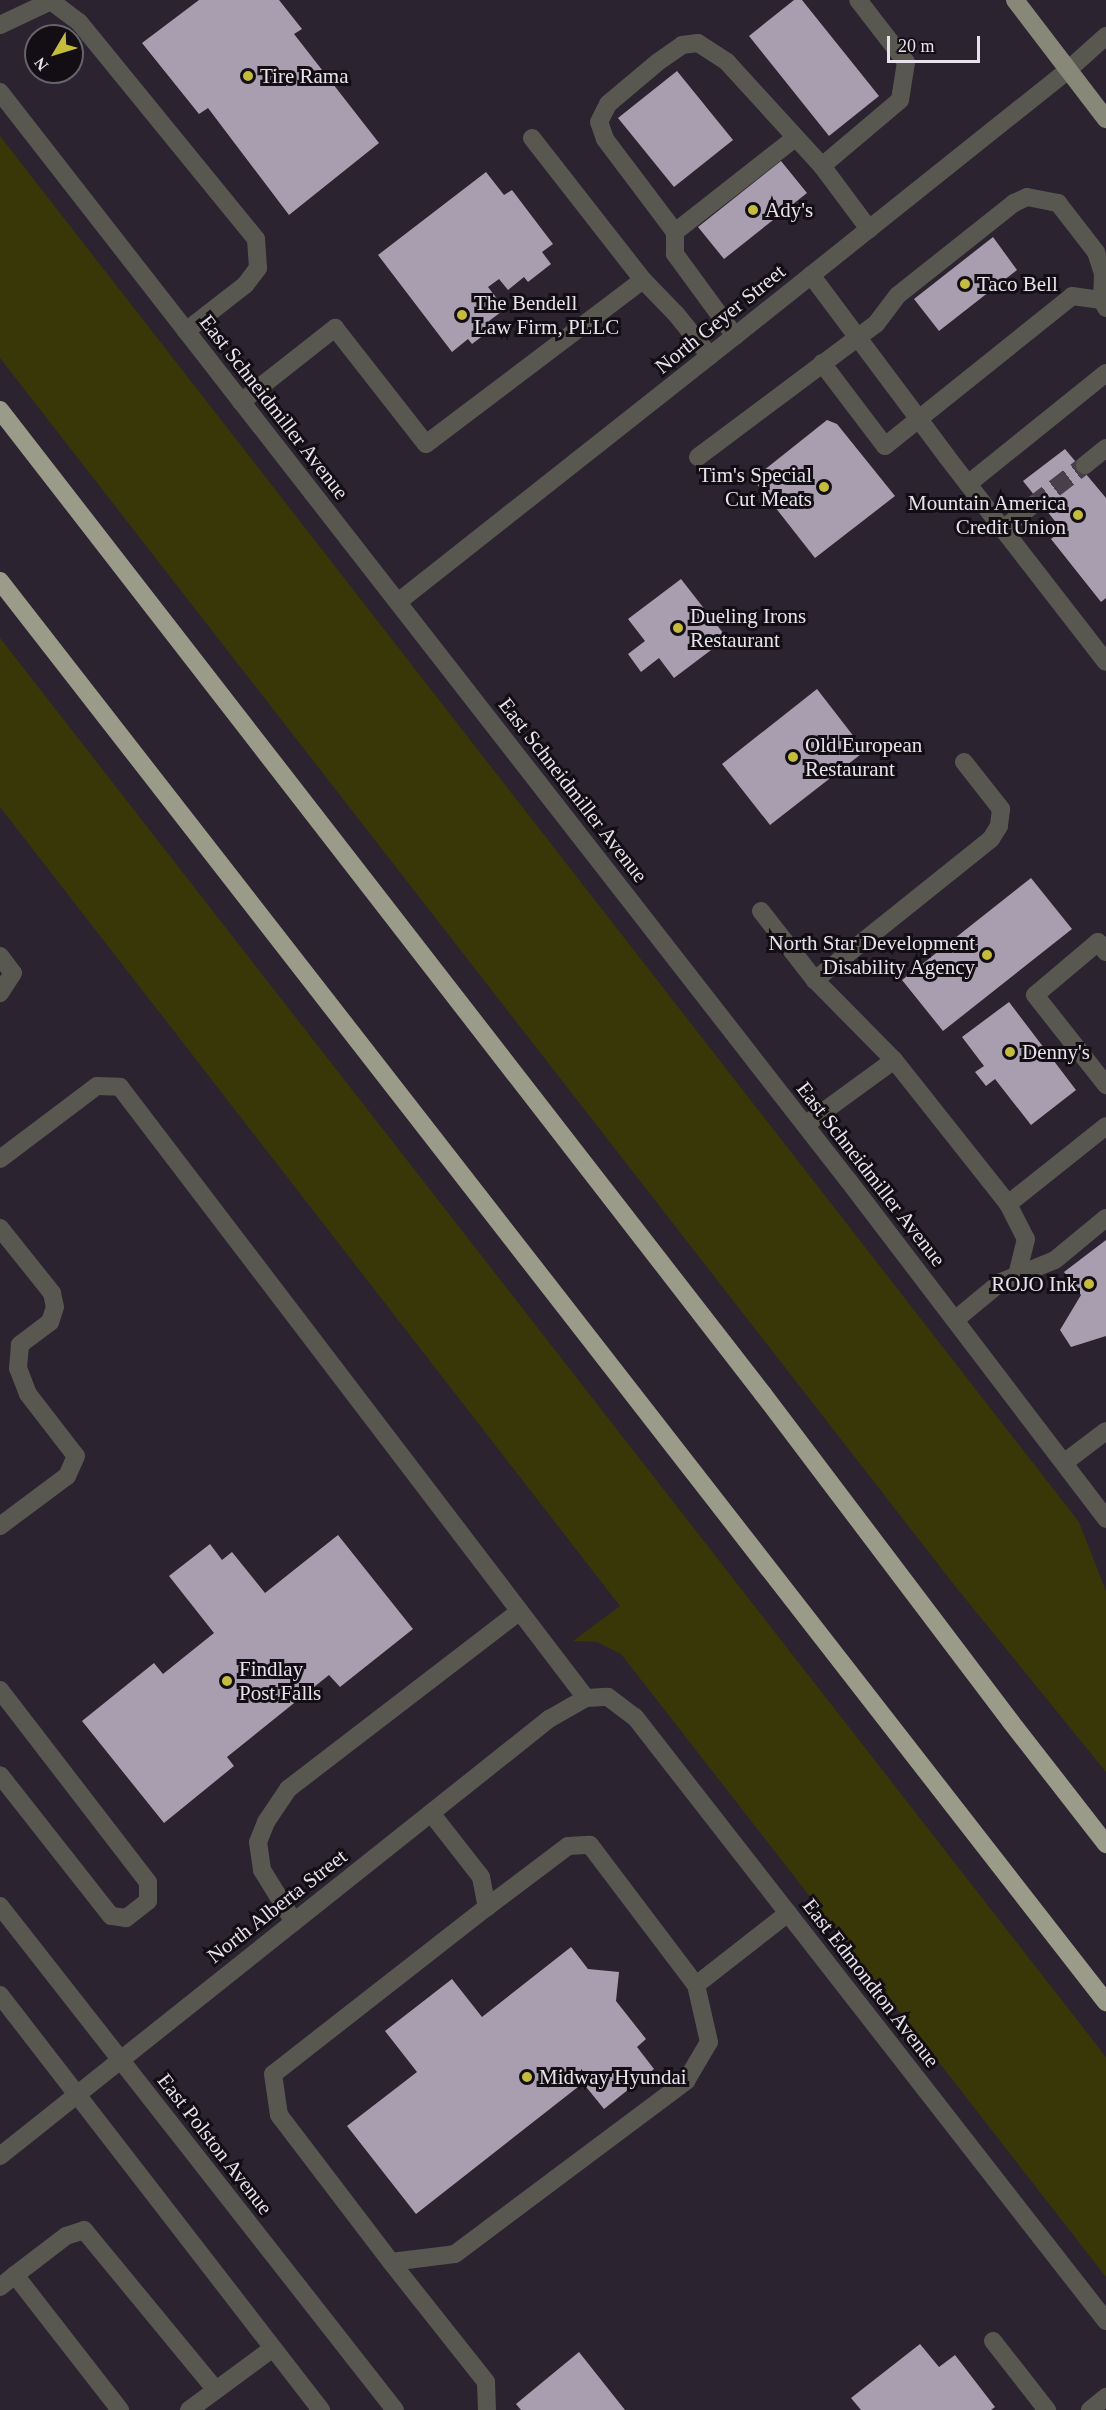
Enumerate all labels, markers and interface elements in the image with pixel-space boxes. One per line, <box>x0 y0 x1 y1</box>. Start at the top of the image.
north arrow <box>24 24 84 84</box>
scale bar <box>890 24 983 62</box>
text: 20 m <box>898 36 935 56</box>
text: N <box>31 54 51 74</box>
place label: Tire Rama <box>260 63 348 89</box>
marker: Tire Rama <box>241 69 255 83</box>
place label: Ady's <box>765 197 813 223</box>
marker: Ady's <box>746 203 760 217</box>
street label: North Geyer Street <box>650 259 790 379</box>
place label: Taco Bell <box>977 271 1058 297</box>
marker: Taco Bell <box>958 277 972 291</box>
place label: The Bendell Law Firm, PLLC <box>474 290 619 340</box>
marker: The Bendell Law Firm, PLLC <box>455 308 469 322</box>
street label: East Schneidmiller Avenue <box>194 309 354 505</box>
place label: Tim's Special Cut Meats <box>699 462 812 512</box>
marker: Tim's Special Cut Meats <box>817 480 831 494</box>
place label: Mountain America Credit Union <box>907 490 1066 540</box>
marker: Mountain America Credit Union <box>1071 508 1085 522</box>
place label: Dueling Irons Restaurant <box>690 603 806 653</box>
marker: Dueling Irons Restaurant <box>671 621 685 635</box>
street label: East Schneidmiller Avenue <box>493 692 653 888</box>
place label: Old European Restaurant <box>805 732 922 782</box>
marker: Old European Restaurant <box>786 750 800 764</box>
place label: North Star Development Disability Agency <box>769 930 975 980</box>
marker: North Star Development Disability Agency <box>980 948 994 962</box>
place label: Denny's <box>1022 1039 1090 1065</box>
marker: Denny's <box>1003 1045 1017 1059</box>
street label: East Schneidmiller Avenue <box>791 1076 951 1272</box>
place label: ROJO Ink <box>991 1271 1077 1297</box>
marker: ROJO Ink <box>1082 1277 1096 1291</box>
place label: Findlay Post Falls <box>239 1656 321 1706</box>
marker: Findlay Post Falls <box>220 1674 234 1688</box>
street label: North Alberta Street <box>202 1843 352 1969</box>
street label: East Edmondton Avenue <box>797 1893 945 2073</box>
place label: Midway Hyundai <box>539 2064 687 2090</box>
street label: East Polston Avenue <box>152 2068 278 2220</box>
marker: Midway Hyundai <box>520 2070 534 2084</box>

